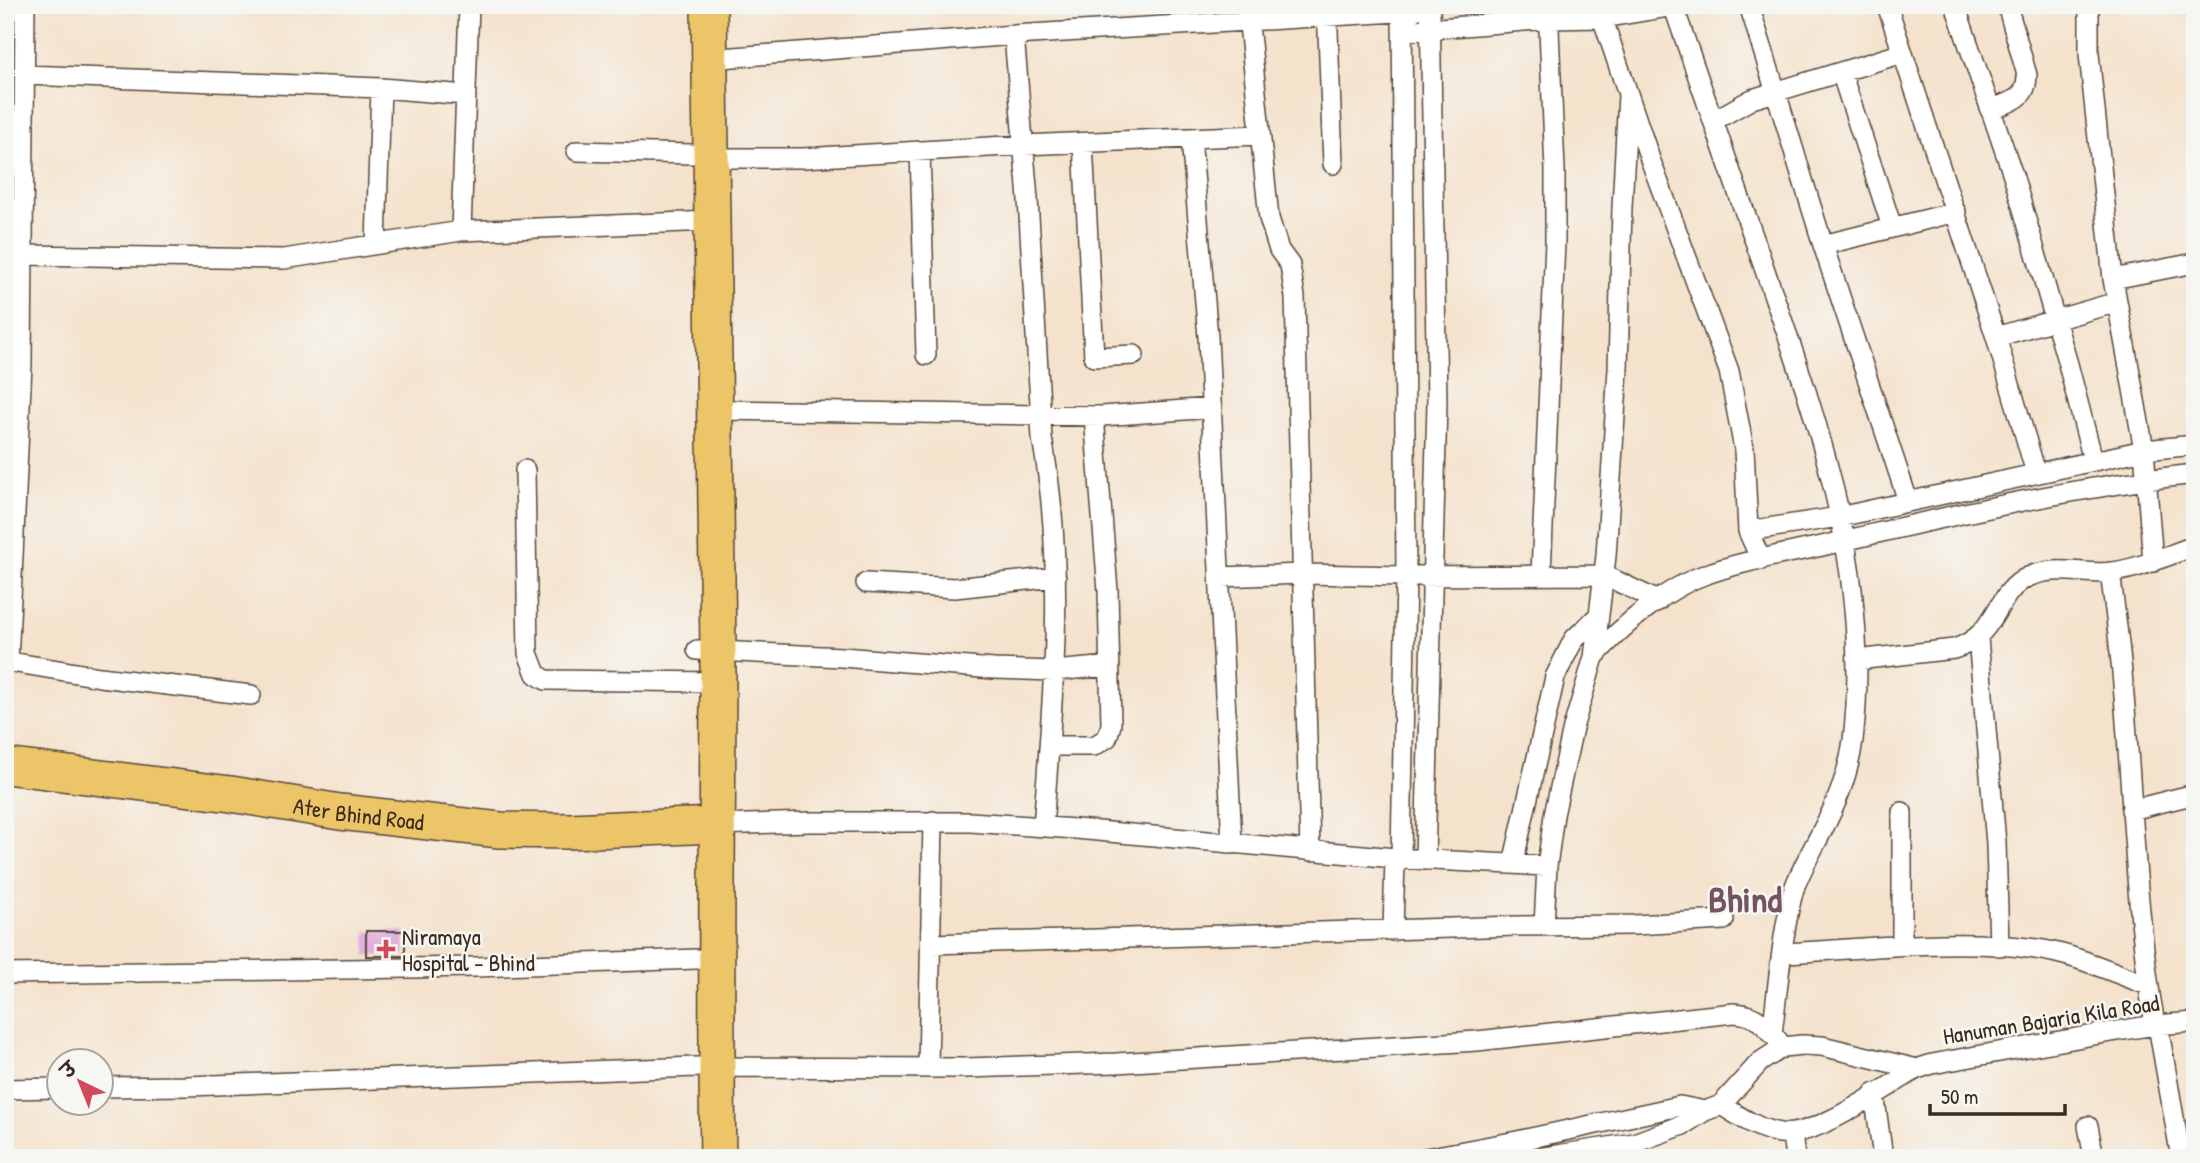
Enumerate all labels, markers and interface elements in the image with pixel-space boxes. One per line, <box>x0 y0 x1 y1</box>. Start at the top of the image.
street label: Ater Bhind Road <box>291 789 426 837</box>
district label: Bhind <box>1708 873 1782 924</box>
place label: Niramaya Hospital - Bhind <box>402 921 535 978</box>
marker: Niramaya Hospital - Bhind <box>376 939 396 959</box>
street label: Hanuman Bajaria Kila Road <box>1941 987 2161 1051</box>
north arrow <box>46 1048 116 1118</box>
text: उ <box>53 1054 84 1085</box>
scale bar <box>1930 1072 2065 1116</box>
text: 50 m <box>1941 1082 1978 1111</box>

